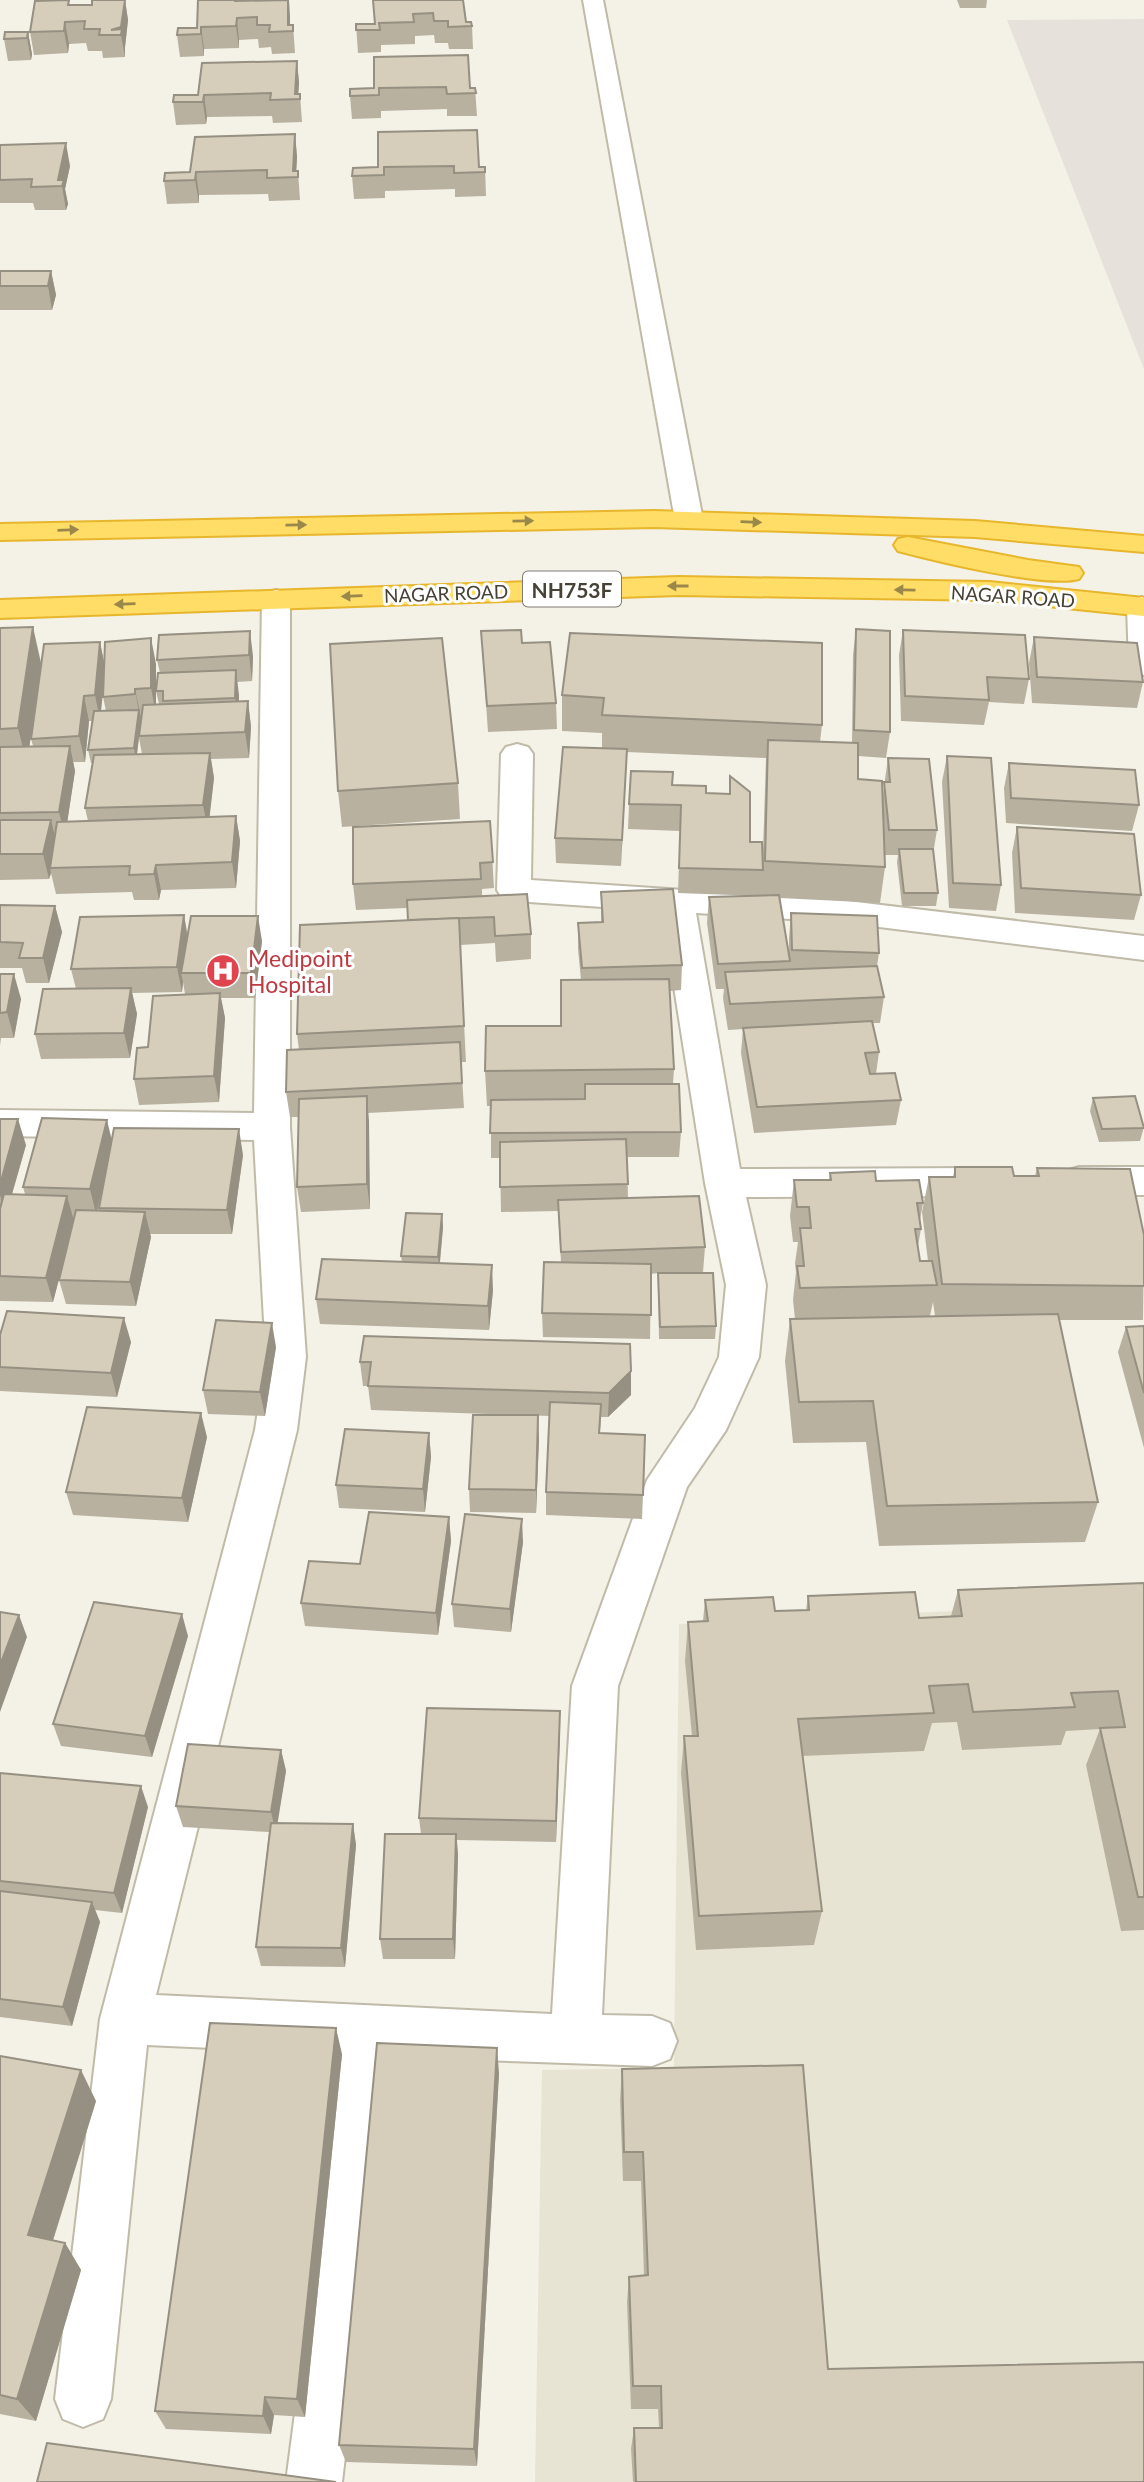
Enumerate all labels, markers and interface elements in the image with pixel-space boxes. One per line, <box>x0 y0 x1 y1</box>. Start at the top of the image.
one-way arrow <box>512 516 534 527</box>
one-way arrow <box>740 517 762 528</box>
one-way arrow <box>285 519 307 531</box>
one-way arrow <box>57 524 79 535</box>
road number: NH753F <box>523 572 621 606</box>
street label: NAGAR ROAD <box>383 579 509 607</box>
one-way arrow <box>666 580 688 592</box>
street label: NAGAR ROAD <box>950 580 1076 612</box>
one-way arrow <box>894 584 916 596</box>
one-way arrow <box>341 591 363 602</box>
one-way arrow <box>114 599 136 610</box>
place label: Medipoint Hospital <box>248 944 353 998</box>
hospital icon: Medipoint Hospital <box>204 952 242 990</box>

